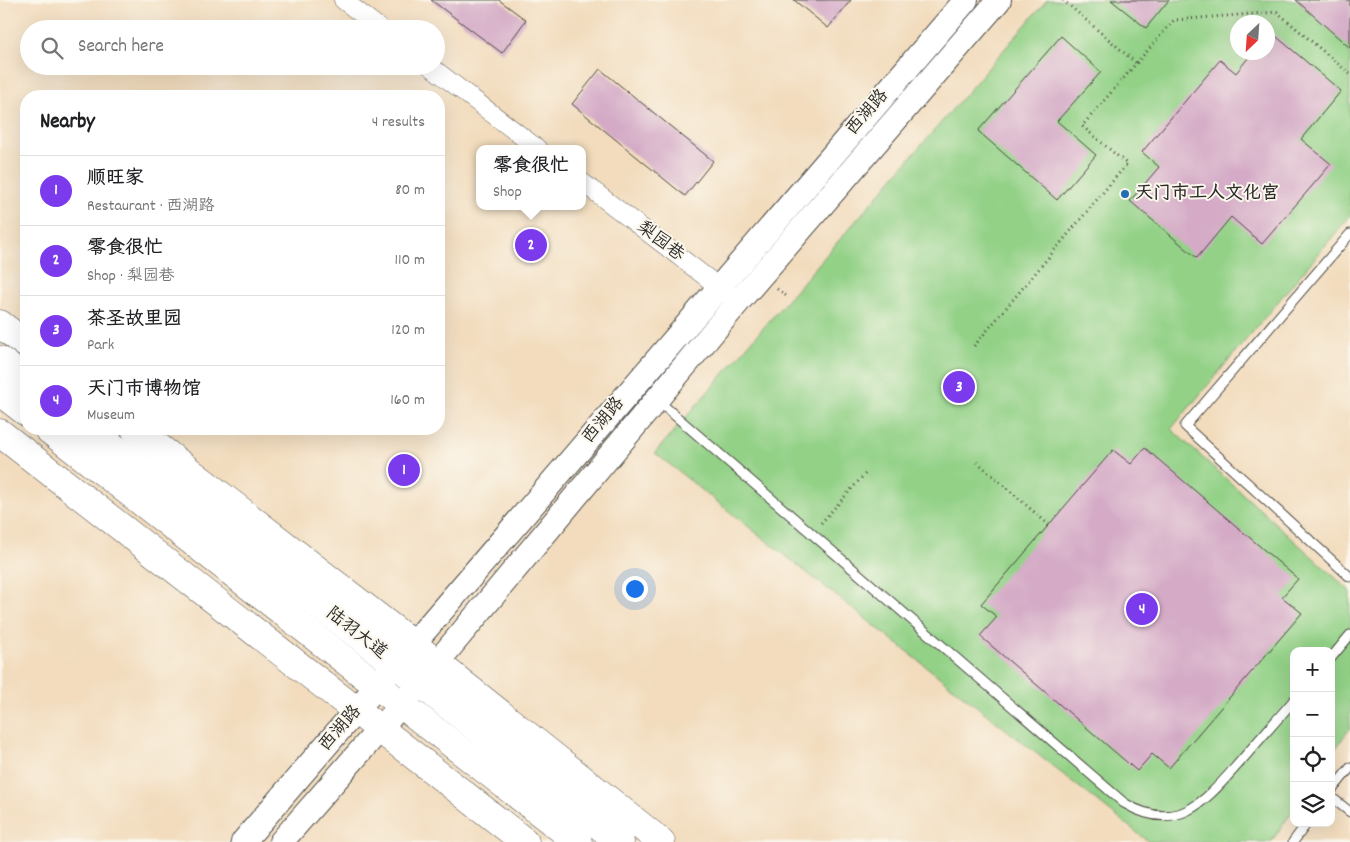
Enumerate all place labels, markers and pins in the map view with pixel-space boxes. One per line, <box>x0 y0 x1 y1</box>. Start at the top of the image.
place label: 天门市工人文化宫 <box>1135 182 1279 207</box>
marker: 天门市工人文化宫 <box>1119 188 1131 200</box>
pin: 2 <box>515 226 547 264</box>
pin: 3 <box>943 368 975 406</box>
pin: 1 <box>388 451 420 489</box>
pin: 4 <box>1126 590 1158 628</box>

